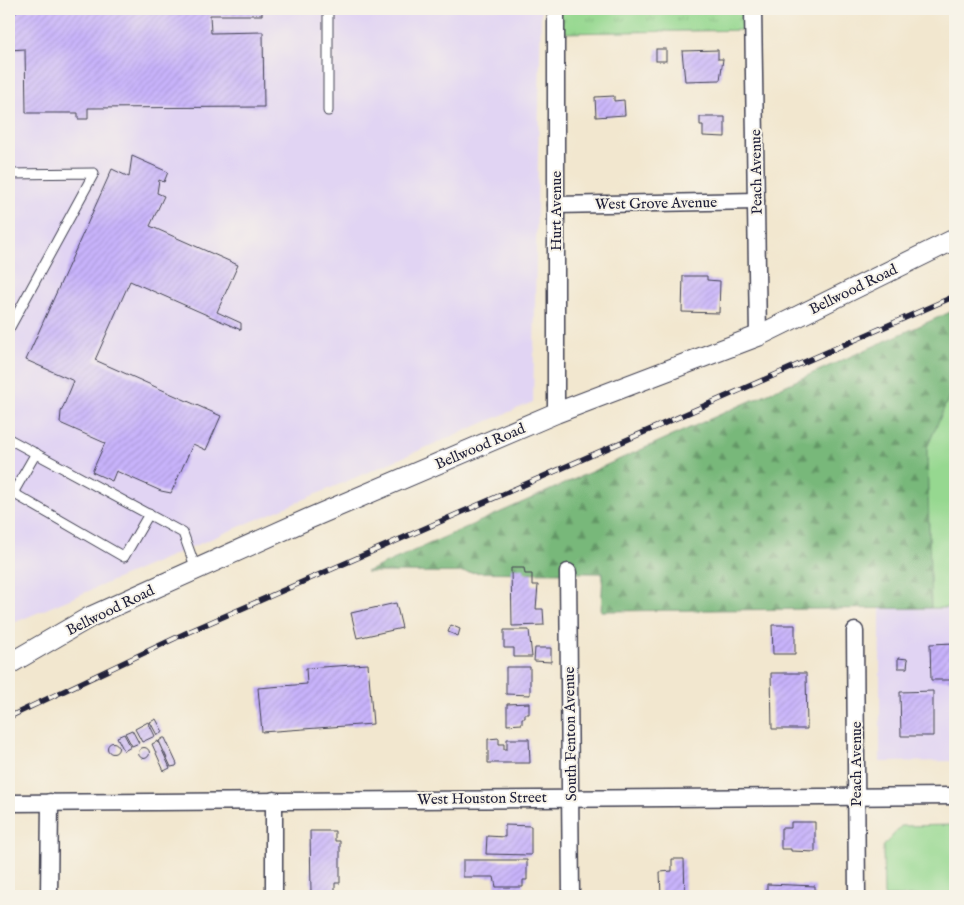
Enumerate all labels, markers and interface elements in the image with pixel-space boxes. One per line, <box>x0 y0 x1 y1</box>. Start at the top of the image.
street label: Peach Avenue <box>746 129 767 215</box>
street label: Hurt Avenue <box>547 171 566 251</box>
street label: West Grove Avenue <box>595 193 717 214</box>
street label: Bellwood Road <box>806 259 901 319</box>
street label: Bellwood Road <box>432 419 529 474</box>
street label: Bellwood Road <box>63 580 158 640</box>
street label: South Fenton Avenue <box>560 667 581 801</box>
street label: Peach Avenue <box>847 721 866 807</box>
street label: West Houston Street <box>417 788 547 809</box>

